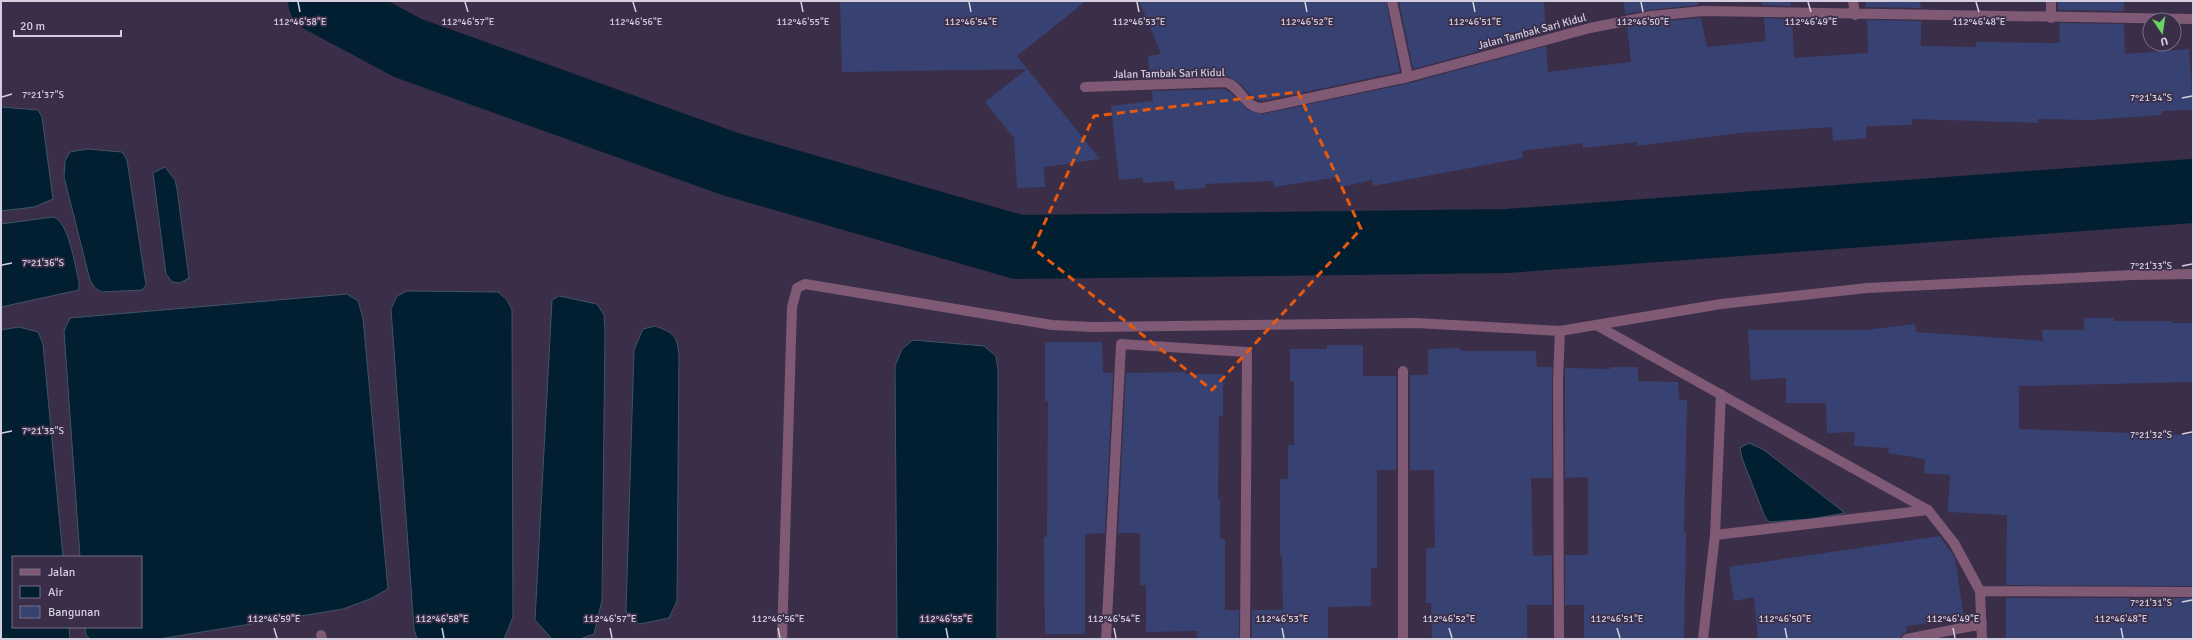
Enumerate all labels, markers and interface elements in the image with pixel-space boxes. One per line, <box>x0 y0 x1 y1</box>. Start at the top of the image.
street label: Jalan Tambak Sari Kidul <box>1477 11 1588 52</box>
scale bar <box>14 12 121 38</box>
north arrow <box>2142 12 2182 52</box>
text: 112°46'58"E <box>273 16 327 28</box>
text: 112°46'57"E <box>441 16 495 28</box>
text: 112°46'56"E <box>609 16 663 28</box>
text: 112°46'55"E <box>776 16 830 28</box>
text: 112°46'54"E <box>944 16 998 28</box>
text: 112°46'53"E <box>1112 16 1166 28</box>
text: 112°46'52"E <box>1280 16 1334 28</box>
text: 112°46'51"E <box>1448 16 1502 28</box>
text: 112°46'50"E <box>1616 16 1670 28</box>
text: 112°46'49"E <box>1784 16 1838 28</box>
text: 112°46'48"E <box>1952 16 2006 28</box>
text: 20 m <box>20 19 45 34</box>
text: U <box>2159 34 2169 48</box>
street label: Jalan Tambak Sari Kidul <box>1113 66 1225 81</box>
text: 7°21'37"S <box>22 89 65 101</box>
text: 7°21'34"S <box>2130 92 2173 104</box>
text: 7°21'36"S <box>22 257 65 269</box>
text: 7°21'33"S <box>2130 260 2173 272</box>
text: 7°21'35"S <box>22 425 65 437</box>
text: 7°21'32"S <box>2130 429 2173 441</box>
legend <box>12 556 142 628</box>
text: Jalan <box>48 565 75 580</box>
text: Air <box>48 585 64 600</box>
text: 7°21'31"S <box>2130 597 2173 609</box>
text: Bangunan <box>48 605 100 620</box>
text: 112°46'59"E <box>247 613 301 625</box>
text: 112°46'58"E <box>415 613 469 625</box>
text: 112°46'57"E <box>583 613 637 625</box>
text: 112°46'56"E <box>751 613 805 625</box>
text: 112°46'55"E <box>919 613 973 625</box>
text: 112°46'54"E <box>1087 613 1141 625</box>
text: 112°46'53"E <box>1255 613 1309 625</box>
text: 112°46'52"E <box>1422 613 1476 625</box>
text: 112°46'51"E <box>1590 613 1644 625</box>
text: 112°46'50"E <box>1758 613 1812 625</box>
text: 112°46'49"E <box>1926 613 1980 625</box>
text: 112°46'48"E <box>2094 613 2148 625</box>

